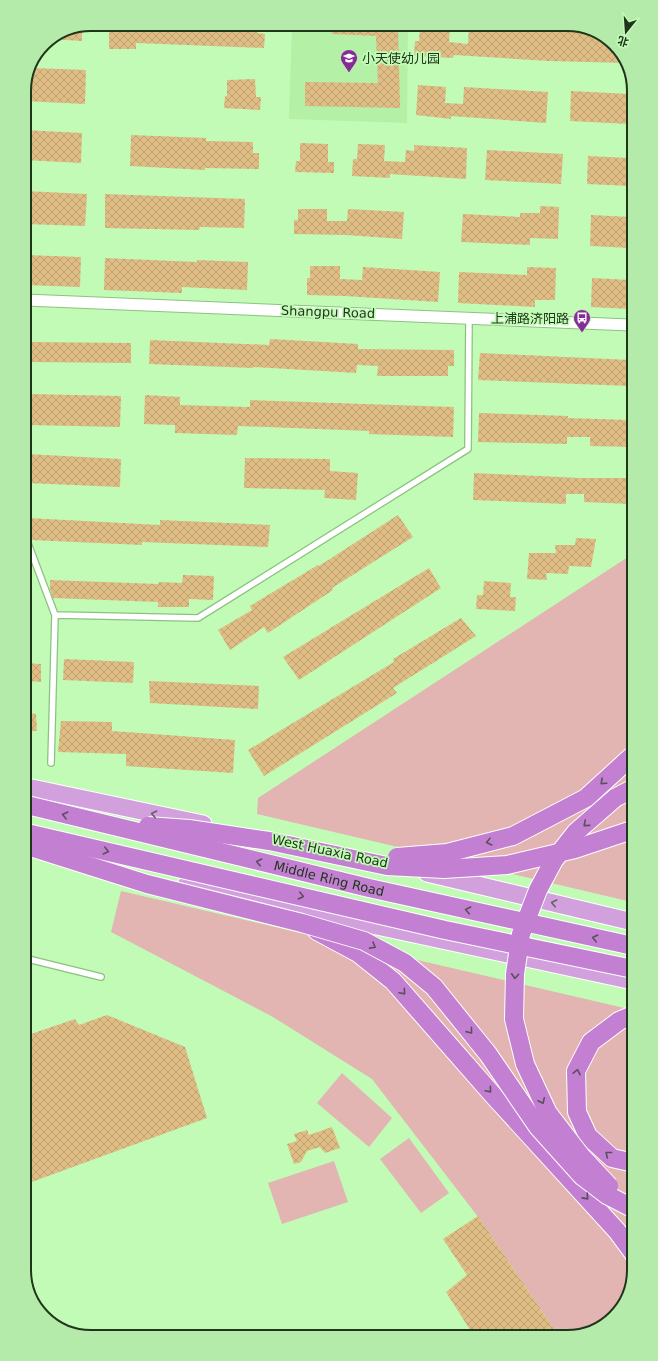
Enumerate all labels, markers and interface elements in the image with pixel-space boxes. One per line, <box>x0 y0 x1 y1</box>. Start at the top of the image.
north arrow <box>606 12 646 52</box>
text: 北 <box>616 33 630 49</box>
school or university icon: 小天使幼儿园 <box>339 48 359 73</box>
place label: 小天使幼儿园 <box>362 51 440 66</box>
street label: Shangpu Road <box>281 303 375 321</box>
bus stop icon: 上浦路济阳路 <box>572 308 592 333</box>
place label: 上浦路济阳路 <box>491 311 569 326</box>
one-way arrow <box>600 777 608 785</box>
one-way arrow <box>151 810 157 818</box>
one-way arrow <box>62 811 68 819</box>
one-way arrow <box>583 819 590 826</box>
street label: West Huaxia Road <box>271 831 389 871</box>
one-way arrow <box>486 837 493 846</box>
one-way arrow <box>103 846 109 854</box>
one-way arrow <box>256 858 262 866</box>
street label: Middle Ring Road <box>272 858 386 899</box>
one-way arrow <box>298 892 304 900</box>
one-way arrow <box>551 900 557 908</box>
one-way arrow <box>465 906 471 914</box>
one-way arrow <box>591 934 598 942</box>
one-way arrow <box>369 942 377 949</box>
one-way arrow <box>511 973 519 979</box>
one-way arrow <box>398 988 405 995</box>
one-way arrow <box>465 1027 472 1034</box>
one-way arrow <box>573 1069 581 1076</box>
one-way arrow <box>484 1085 491 1093</box>
one-way arrow <box>537 1097 545 1105</box>
one-way arrow <box>606 1152 613 1159</box>
one-way arrow <box>581 1192 588 1199</box>

